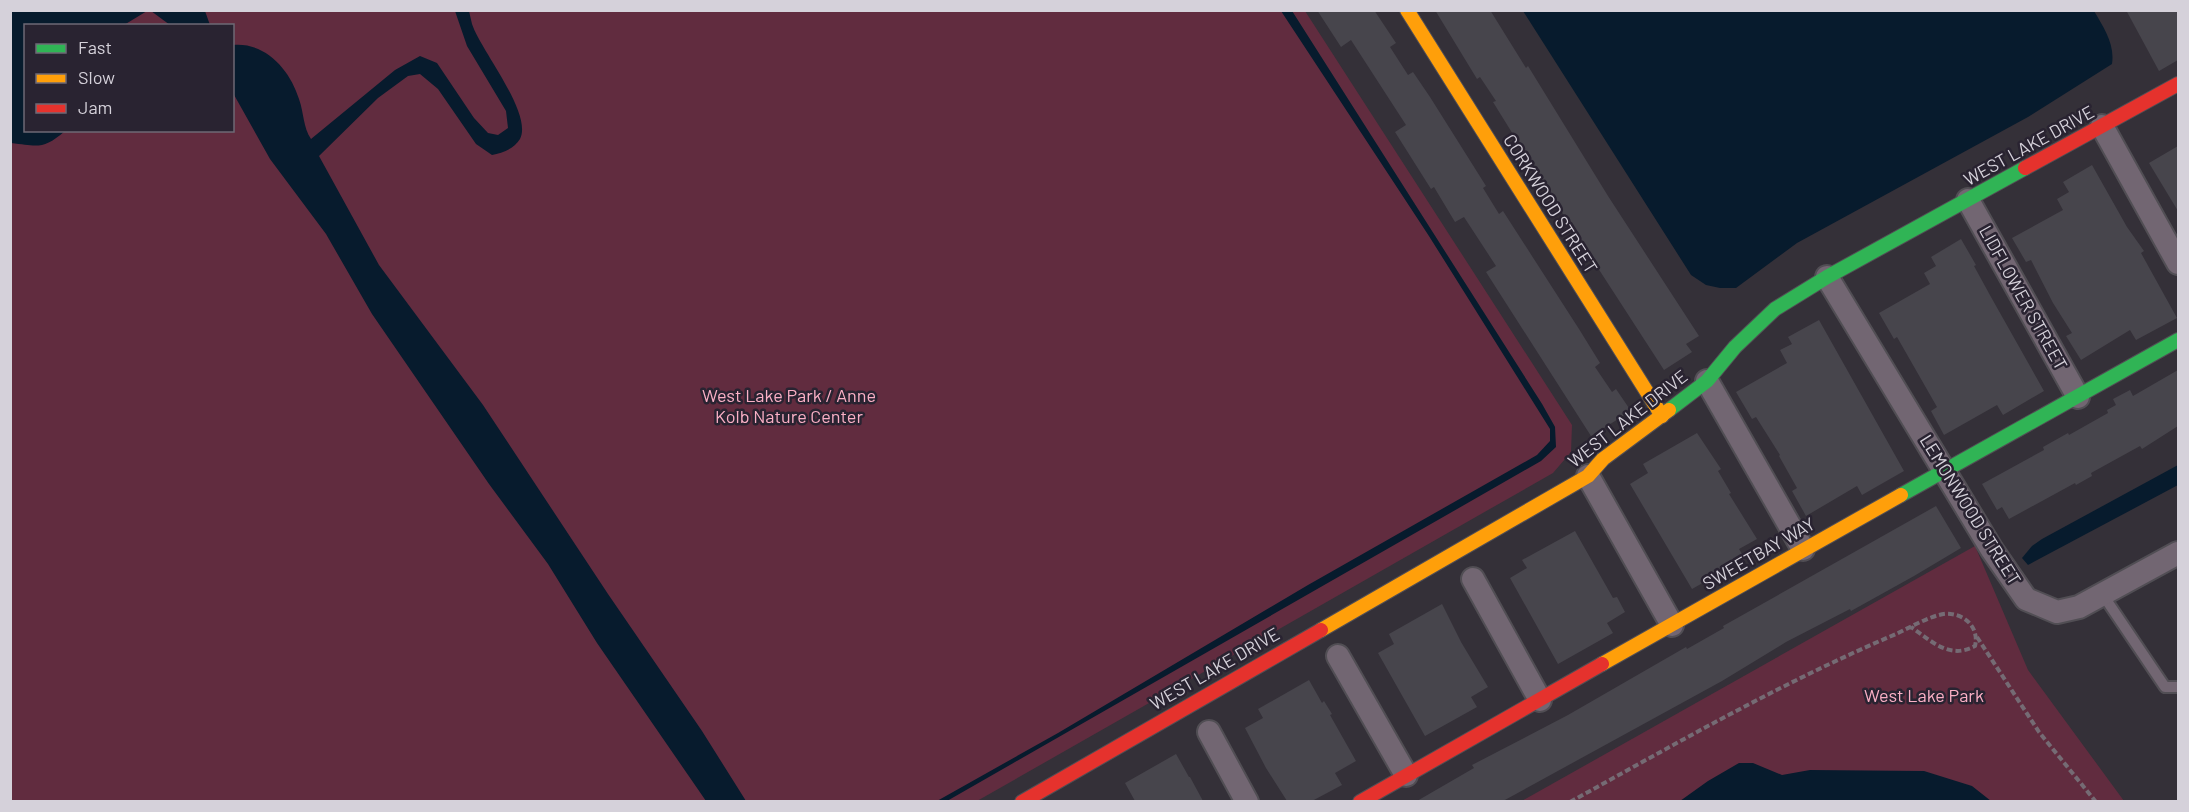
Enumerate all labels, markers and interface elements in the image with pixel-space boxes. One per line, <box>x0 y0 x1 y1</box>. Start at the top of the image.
legend <box>24 24 234 132</box>
text: Fast <box>78 36 112 58</box>
text: Slow <box>78 66 115 88</box>
text: Jam <box>78 96 112 118</box>
street label: WEST LAKE DRIVE <box>1959 100 2098 190</box>
street label: CORKWOOD STREET <box>1499 130 1603 277</box>
street label: LIDFLOWER STREET <box>1975 221 2073 374</box>
street label: WEST LAKE DRIVE <box>1563 365 1692 472</box>
park label: West Lake Park / Anne Kolb Nature Center <box>702 384 876 427</box>
street label: LEMONWOOD STREET <box>1916 430 2026 589</box>
street label: SWEETBAY WAY <box>1698 512 1819 594</box>
street label: WEST LAKE DRIVE <box>1146 622 1283 714</box>
park label: West Lake Park <box>1864 684 1984 706</box>

